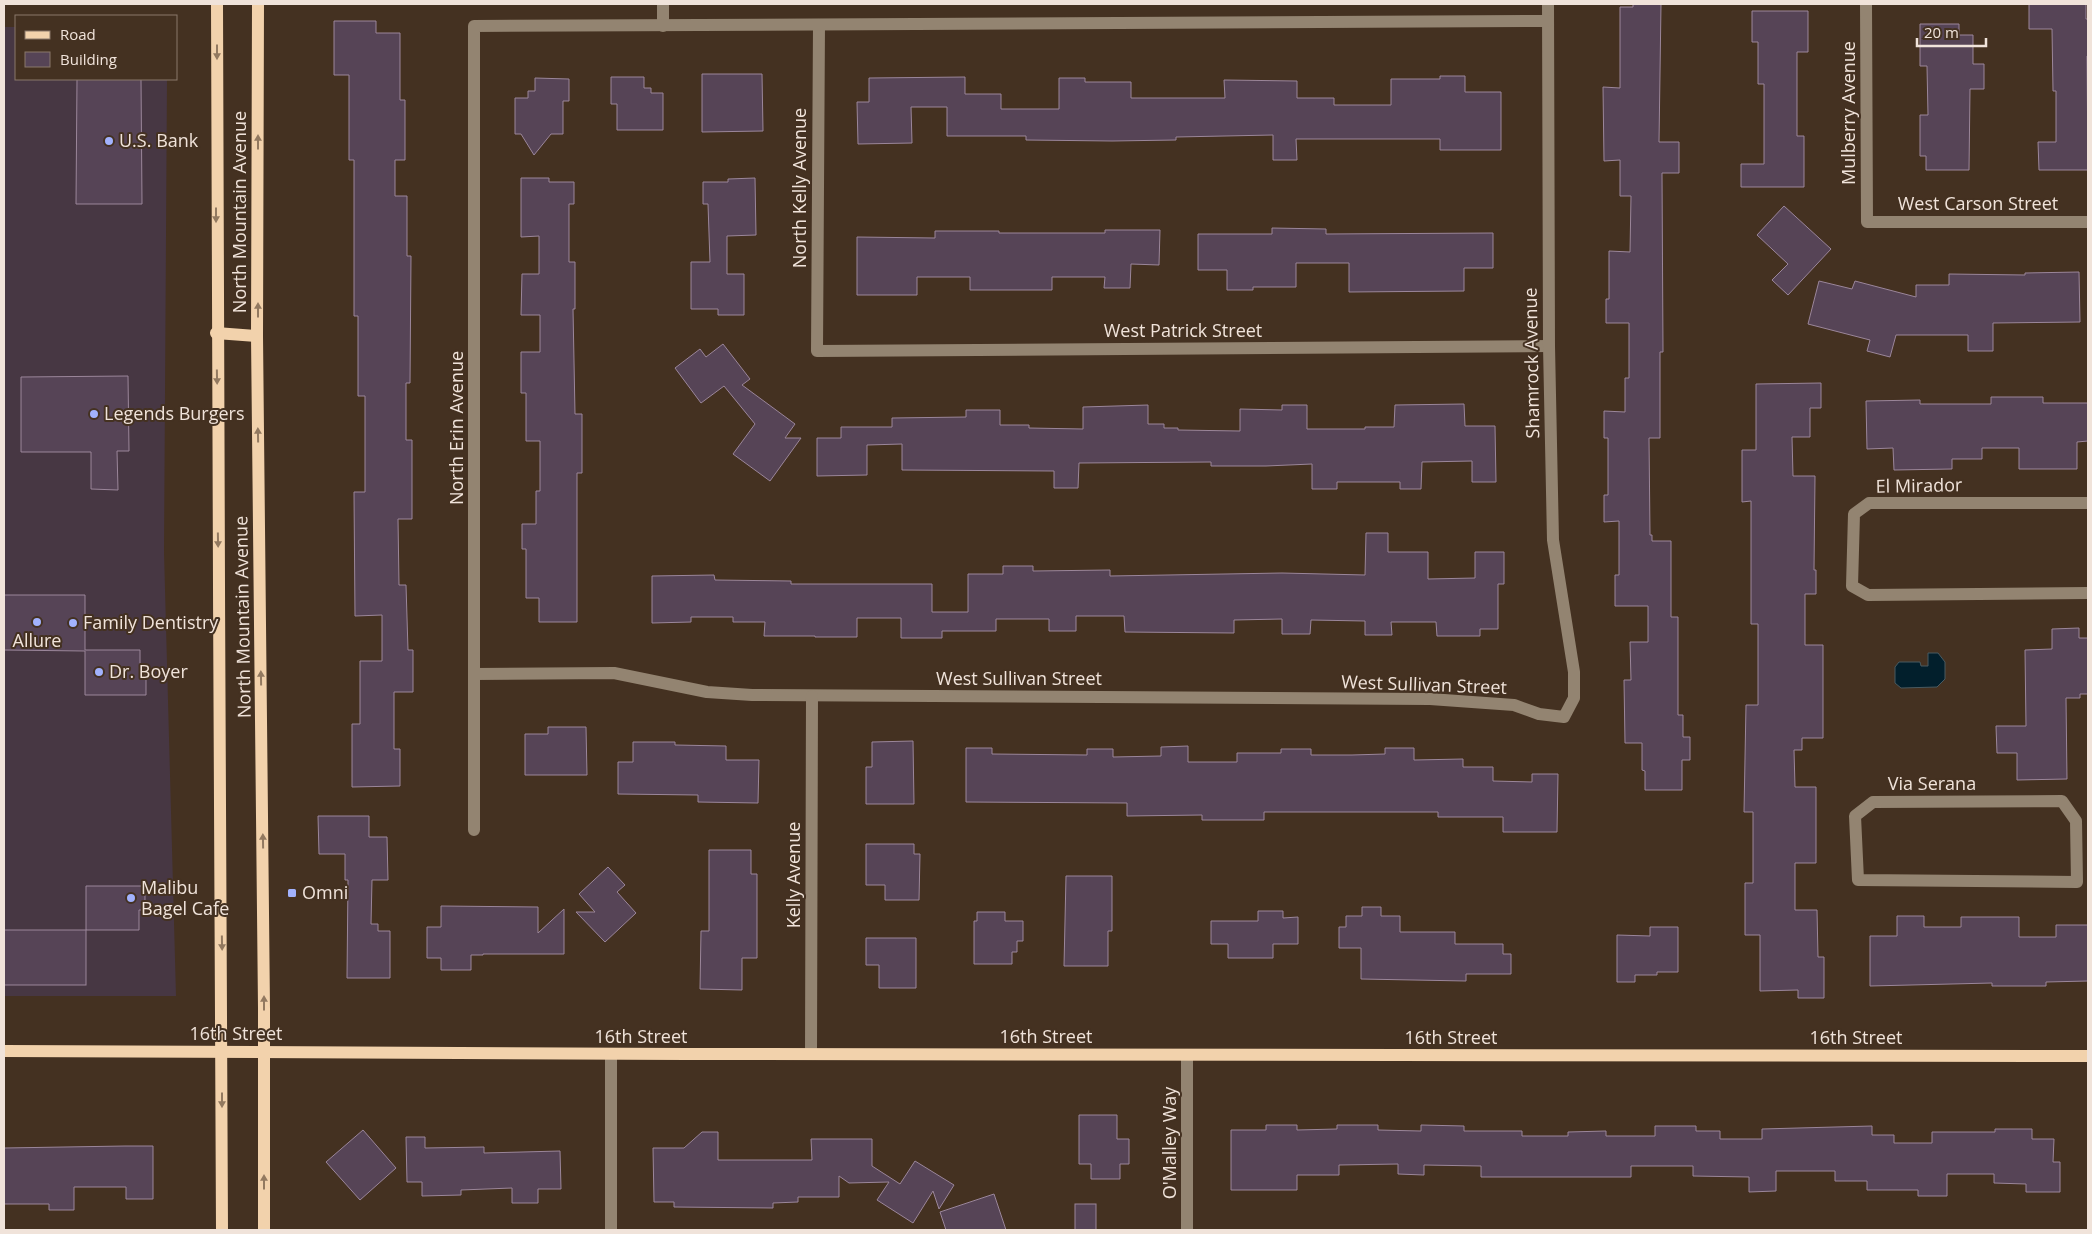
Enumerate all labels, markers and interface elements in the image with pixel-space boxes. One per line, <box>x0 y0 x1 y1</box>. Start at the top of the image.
legend <box>15 15 178 80</box>
scale bar <box>1917 15 1986 47</box>
text: 20 m <box>1924 22 1959 42</box>
text: Road <box>60 24 96 44</box>
street label: Mulberry Avenue <box>1836 41 1860 185</box>
one-way arrow <box>212 45 220 61</box>
text: Building <box>60 49 117 69</box>
street label: North Kelly Avenue <box>787 108 811 268</box>
street label: North Mountain Avenue <box>227 111 251 313</box>
place label: U.S. Bank <box>119 128 199 152</box>
one-way arrow <box>254 134 262 150</box>
marker: U.S. Bank <box>103 135 115 147</box>
street label: West Carson Street <box>1898 191 2058 215</box>
one-way arrow <box>212 207 220 223</box>
street label: Shamrock Avenue <box>1518 287 1544 439</box>
one-way arrow <box>254 302 262 318</box>
street label: West Patrick Street <box>1104 318 1262 342</box>
street label: North Erin Avenue <box>444 351 468 505</box>
one-way arrow <box>213 370 221 386</box>
place label: Legends Burgers <box>104 401 245 425</box>
marker: Legends Burgers <box>88 408 100 420</box>
one-way arrow <box>254 427 262 443</box>
street label: El Mirador <box>1876 472 1963 498</box>
street label: North Mountain Avenue <box>228 516 256 718</box>
one-way arrow <box>214 532 222 548</box>
place label: Family Dentistry <box>83 610 219 634</box>
marker: Allure <box>31 616 43 628</box>
marker: Family Dentistry <box>67 617 79 629</box>
place label: Allure <box>13 628 61 652</box>
place label: Dr. Boyer <box>109 659 188 683</box>
marker: Dr. Boyer <box>93 666 105 678</box>
street label: West Sullivan Street <box>936 666 1102 690</box>
street label: West Sullivan Street <box>1341 669 1507 699</box>
one-way arrow <box>257 670 265 686</box>
street label: Via Serana <box>1888 771 1976 795</box>
street label: Kelly Avenue <box>781 822 805 928</box>
one-way arrow <box>259 832 267 848</box>
place label: Malibu Bagel Cafe <box>141 875 229 920</box>
place label: Omni <box>302 880 348 904</box>
marker: Omni <box>286 887 298 899</box>
marker: Malibu Bagel Cafe <box>125 892 137 904</box>
one-way arrow <box>218 935 226 951</box>
one-way arrow <box>260 995 268 1011</box>
street label: 16th Street <box>190 1021 283 1045</box>
street label: 16th Street <box>595 1024 688 1048</box>
street label: 16th Street <box>1000 1024 1093 1048</box>
street label: 16th Street <box>1405 1025 1498 1049</box>
street label: 16th Street <box>1810 1025 1903 1049</box>
street label: O'Malley Way <box>1157 1086 1181 1199</box>
one-way arrow <box>218 1092 226 1108</box>
one-way arrow <box>260 1173 268 1189</box>

